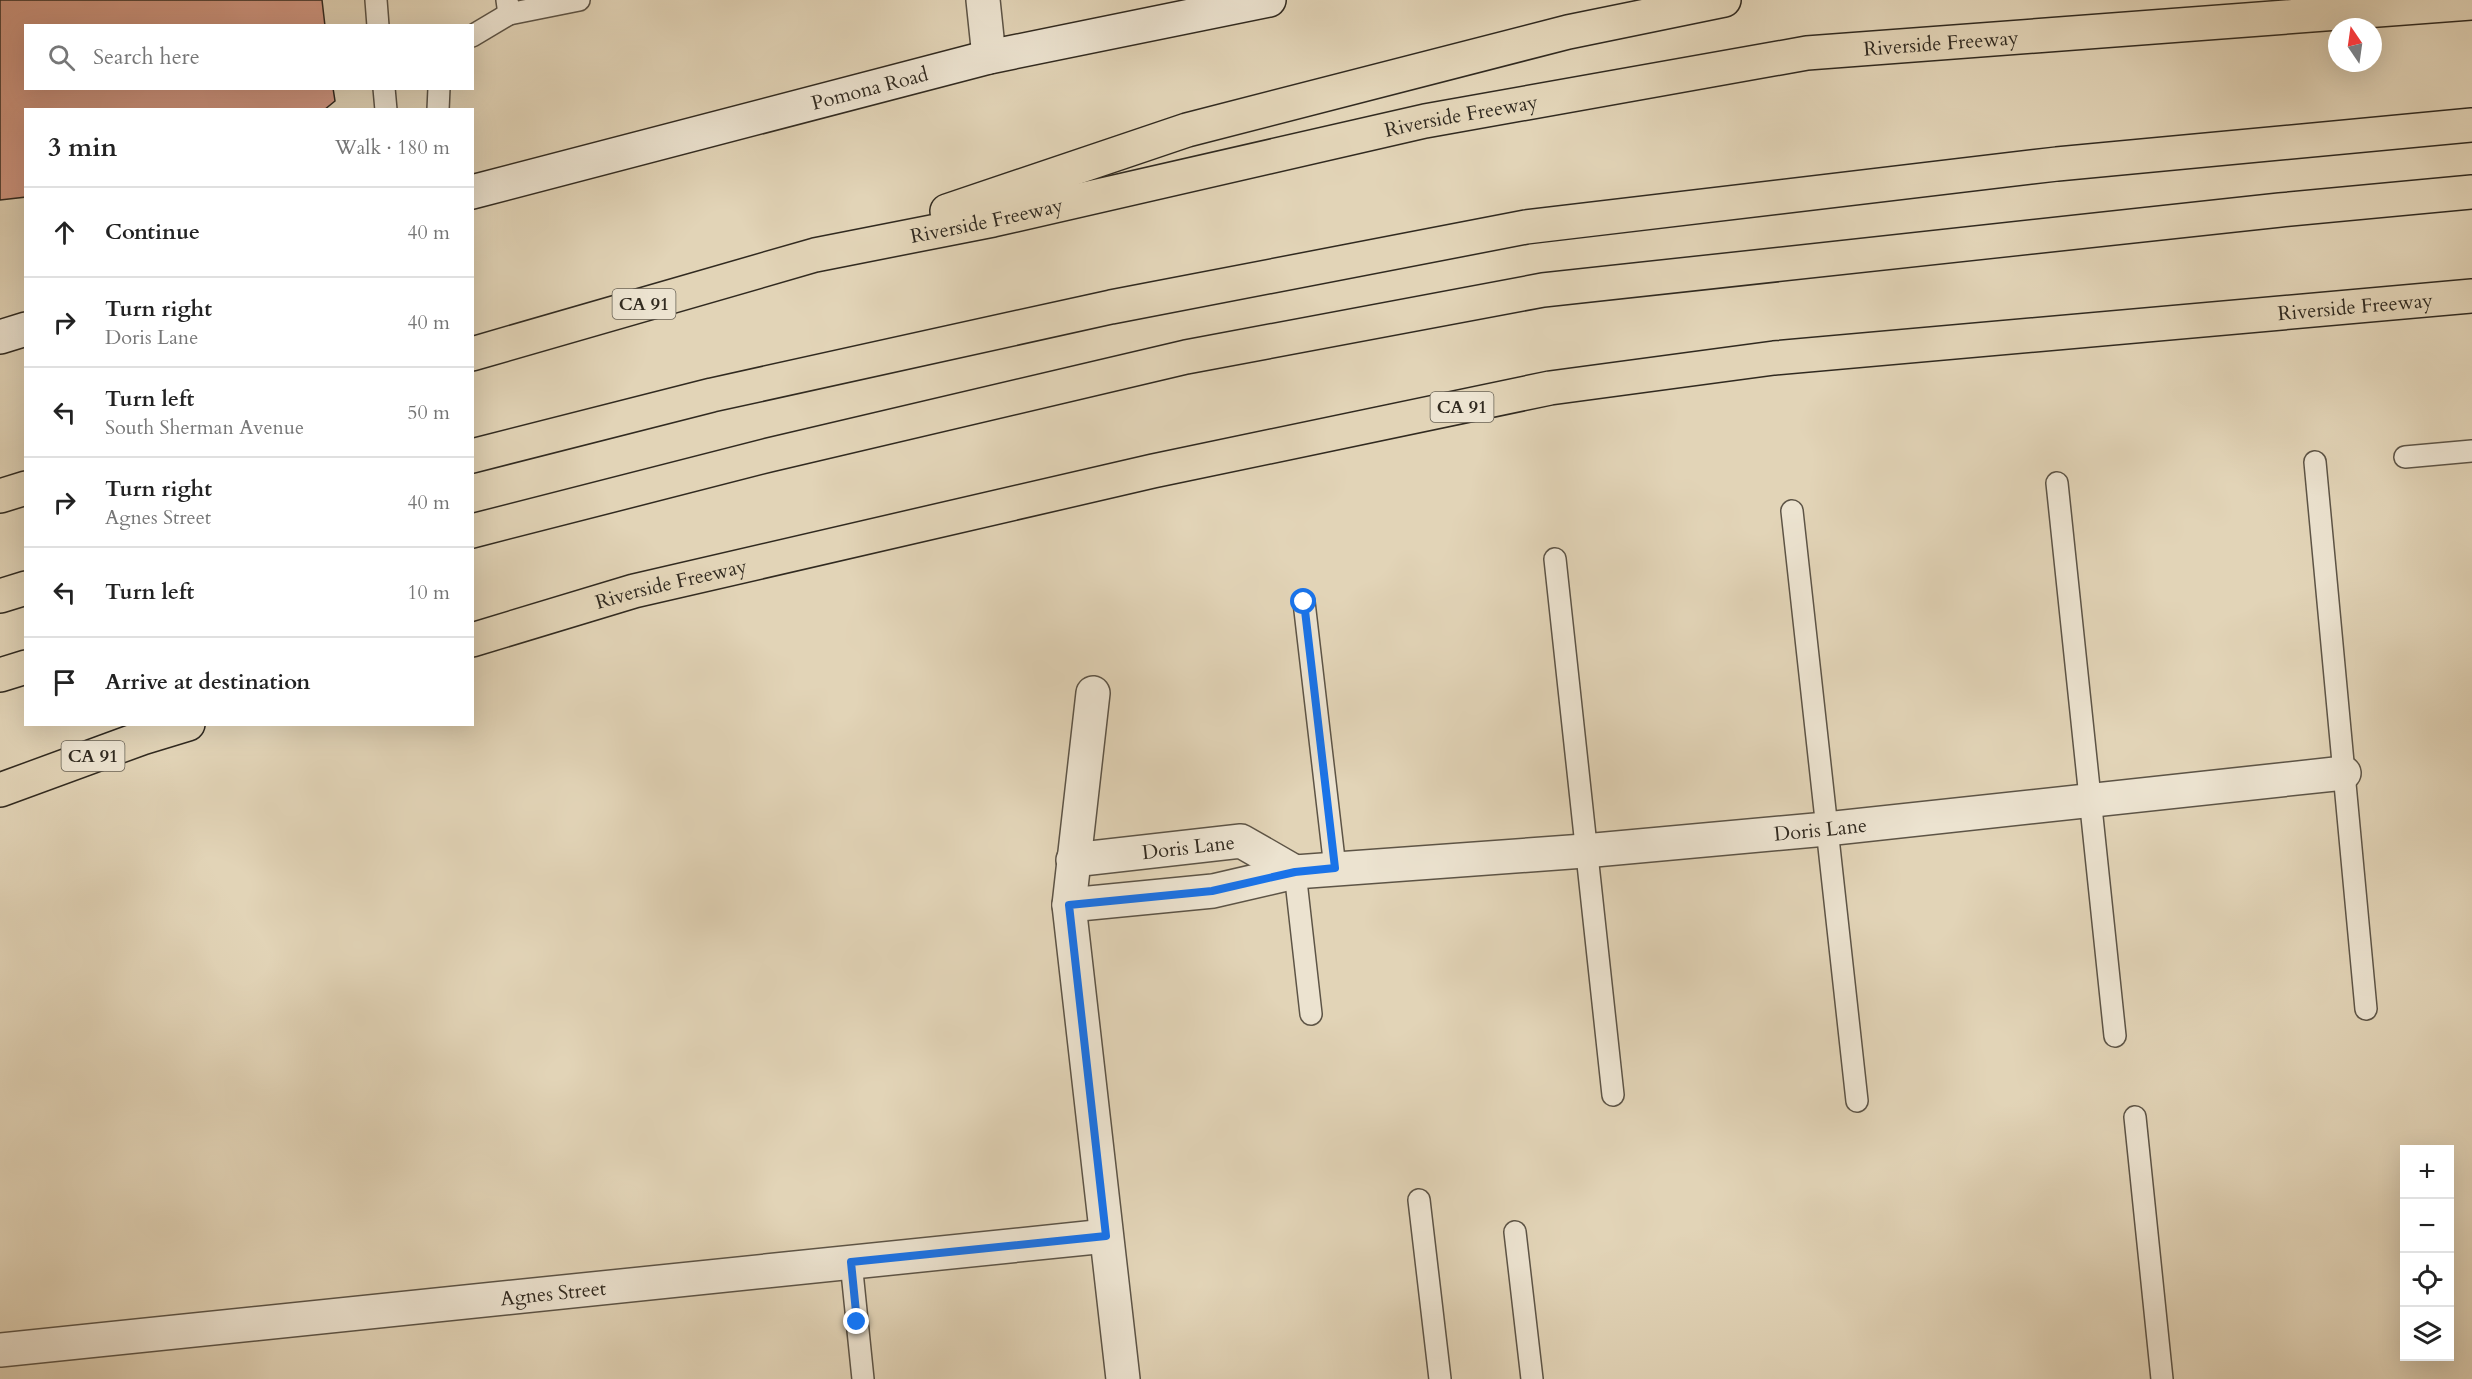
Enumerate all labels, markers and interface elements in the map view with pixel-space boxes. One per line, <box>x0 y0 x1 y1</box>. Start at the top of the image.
north arrow <box>2328 18 2382 72</box>
search box <box>24 24 474 90</box>
street label: Riverside Freeway <box>1862 24 2020 63</box>
icon: search <box>45 41 78 74</box>
text: Search here <box>93 42 200 72</box>
street label: Pomona Road <box>808 60 931 117</box>
street label: Riverside Freeway <box>1382 88 1540 144</box>
text: 3 min <box>48 130 117 165</box>
text: Walk · 180 m <box>335 134 450 161</box>
street label: Riverside Freeway <box>908 191 1066 250</box>
icon: ahead <box>48 216 81 249</box>
text: Continue <box>105 217 200 247</box>
text: 40 m <box>407 219 450 246</box>
street label: Riverside Freeway <box>2277 287 2434 327</box>
road number: CA 91 <box>612 289 676 319</box>
text: Turn right <box>105 294 212 324</box>
icon: right <box>48 306 81 339</box>
text: 40 m <box>407 309 450 336</box>
text: Doris Lane <box>105 324 198 351</box>
text: Turn left <box>105 384 194 414</box>
road number: CA 91 <box>1430 392 1494 422</box>
icon: left <box>48 396 81 429</box>
text: 50 m <box>407 399 450 426</box>
text: South Sherman Avenue <box>105 414 304 441</box>
text: Turn right <box>105 474 212 504</box>
icon: right <box>48 486 81 519</box>
text: 40 m <box>407 489 450 516</box>
text: Agnes Street <box>105 504 211 531</box>
street label: Riverside Freeway <box>592 552 750 616</box>
icon: left <box>48 576 81 609</box>
text: Turn left <box>105 577 194 607</box>
text: 10 m <box>407 579 450 606</box>
route start <box>1290 588 1316 614</box>
icon: arrive <box>48 666 81 699</box>
text: Arrive at destination <box>105 667 310 697</box>
road number: CA 91 <box>62 741 124 771</box>
street label: Doris Lane <box>1773 812 1868 848</box>
street label: Doris Lane <box>1140 829 1236 866</box>
map controls <box>2400 1145 2454 1361</box>
button: + <box>2400 1145 2454 1199</box>
button: − <box>2400 1199 2454 1253</box>
button: locate <box>2400 1253 2454 1307</box>
street label: Agnes Street <box>499 1275 608 1312</box>
button: layers <box>2400 1307 2454 1361</box>
route end <box>843 1308 869 1334</box>

